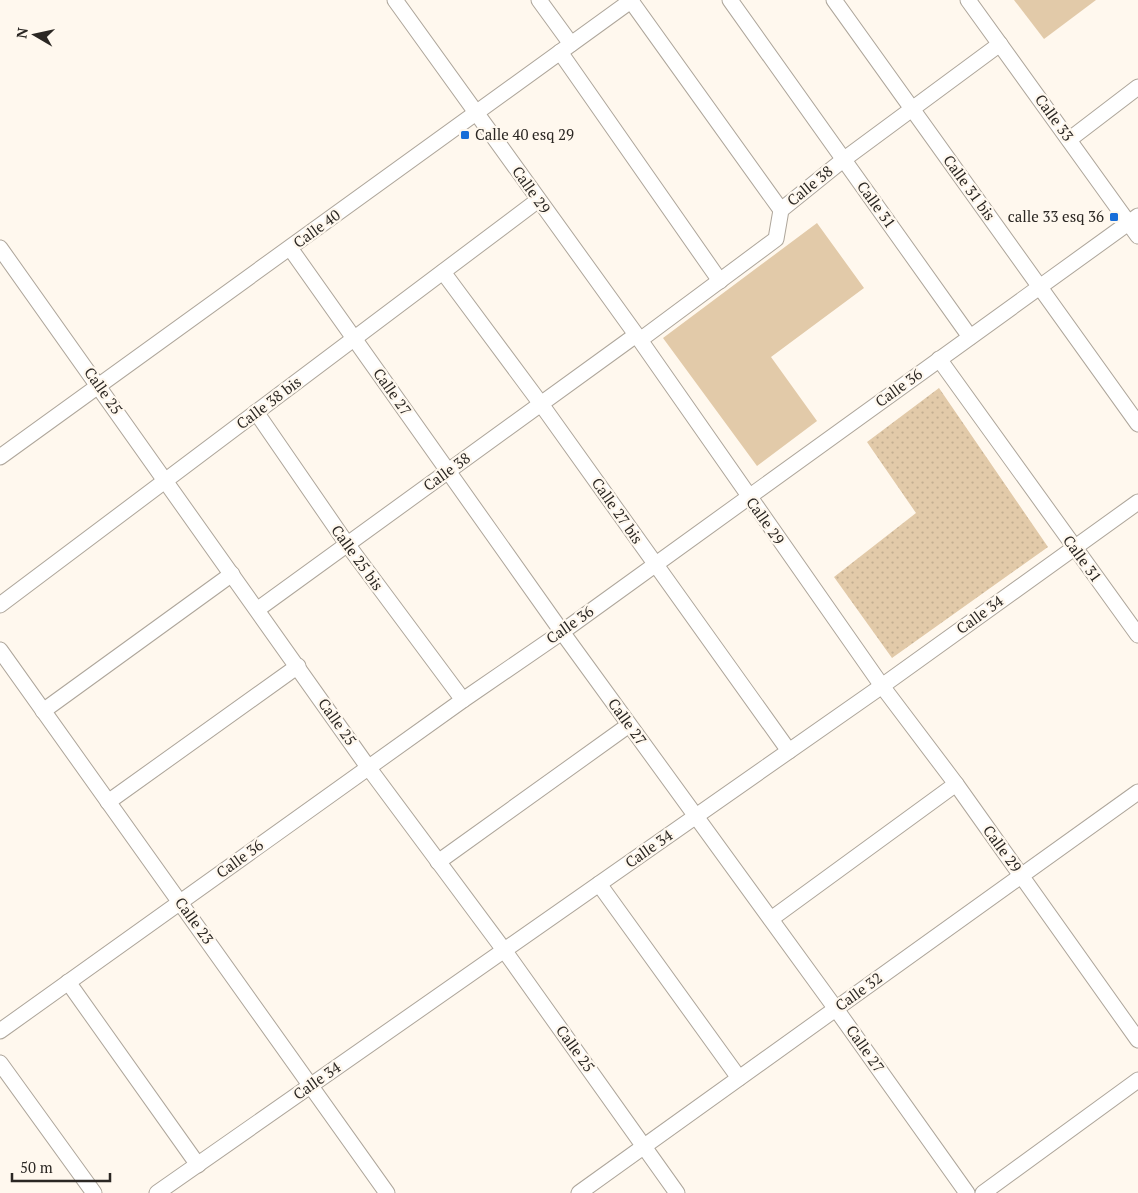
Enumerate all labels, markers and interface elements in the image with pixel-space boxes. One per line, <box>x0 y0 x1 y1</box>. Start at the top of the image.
north arrow <box>10 10 60 60</box>
text: N <box>11 26 32 40</box>
street label: Calle 33 <box>1031 90 1079 145</box>
place label: Calle 40 esq 29 <box>475 124 574 144</box>
marker: Calle 40 esq 29 <box>459 129 471 141</box>
street label: Calle 31 bis <box>939 151 1000 224</box>
street label: Calle 38 <box>782 161 836 210</box>
street label: Calle 29 <box>508 162 555 217</box>
street label: Calle 31 <box>853 177 901 232</box>
street label: Calle 40 <box>289 204 344 252</box>
place label: calle 33 esq 36 <box>1008 206 1104 226</box>
marker: calle 33 esq 36 <box>1108 211 1120 223</box>
street label: Calle 25 <box>80 363 127 418</box>
street label: Calle 36 <box>871 363 926 411</box>
street label: Calle 27 <box>369 364 416 419</box>
street label: Calle 38 bis <box>232 371 305 433</box>
street label: Calle 38 <box>419 447 474 495</box>
street label: Calle 27 bis <box>588 473 648 547</box>
street label: Calle 29 <box>742 493 789 548</box>
street label: Calle 25 bis <box>327 521 388 594</box>
street label: Calle 31 <box>1059 531 1107 586</box>
street label: Calle 34 <box>952 590 1007 638</box>
street label: Calle 36 <box>542 601 597 648</box>
street label: Calle 25 <box>314 694 361 749</box>
street label: Calle 27 <box>604 694 652 749</box>
street label: Calle 29 <box>979 821 1027 876</box>
street label: Calle 34 <box>621 825 676 872</box>
street label: Calle 36 <box>212 834 267 882</box>
street label: Calle 23 <box>171 893 219 948</box>
street label: Calle 32 <box>831 967 886 1015</box>
street label: Calle 25 <box>552 1021 600 1076</box>
street label: Calle 27 <box>842 1021 889 1076</box>
street label: Calle 34 <box>289 1057 344 1104</box>
scale bar <box>12 1150 110 1182</box>
text: 50 m <box>20 1157 53 1177</box>

